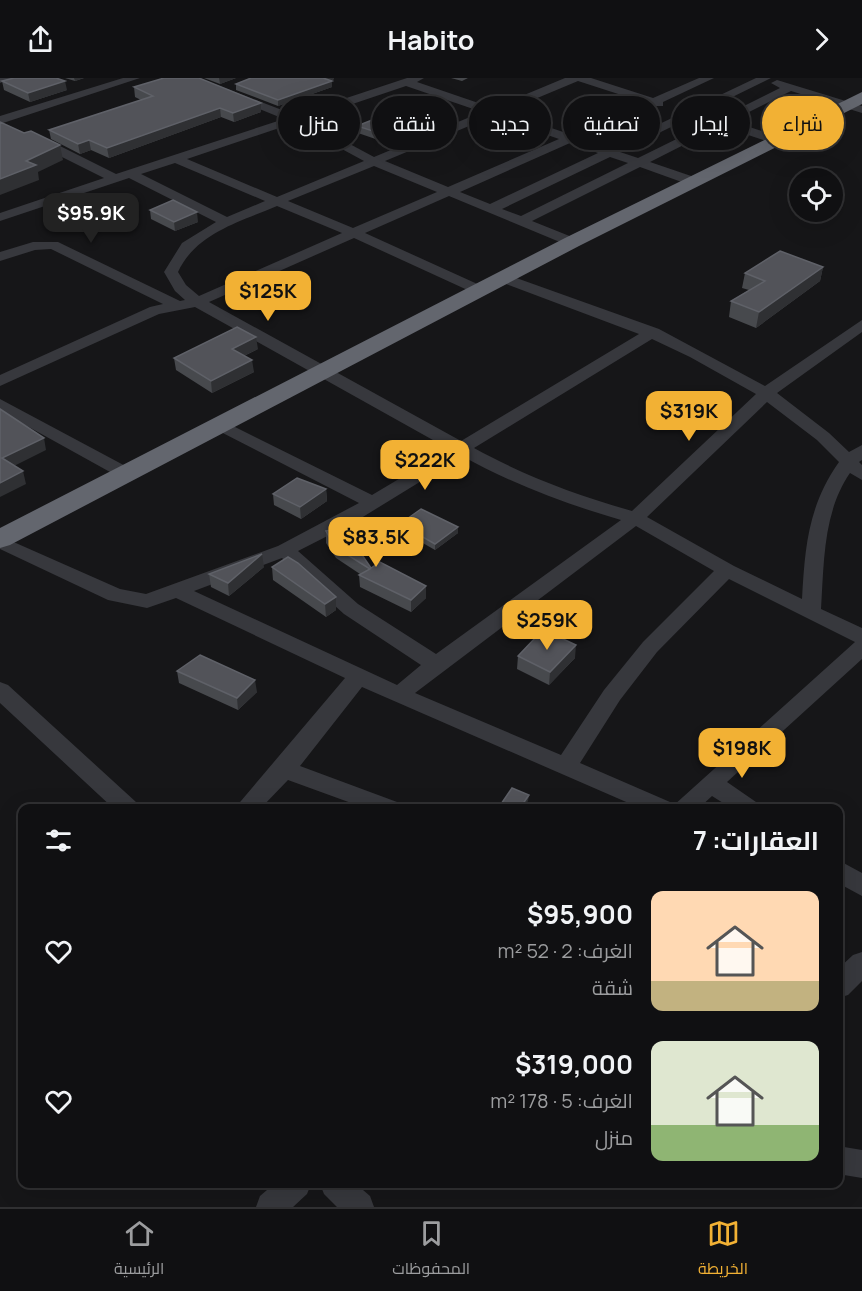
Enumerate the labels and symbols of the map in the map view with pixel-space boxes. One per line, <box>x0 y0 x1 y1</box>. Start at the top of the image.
pin: $95.9K <box>42 193 140 244</box>
pin: $125K <box>226 271 310 322</box>
pin: $319K <box>647 391 731 442</box>
pin: $222K <box>383 440 467 491</box>
pin: $83.5K <box>327 517 425 568</box>
pin: $259K <box>505 600 589 651</box>
pin: $198K <box>700 728 784 779</box>

